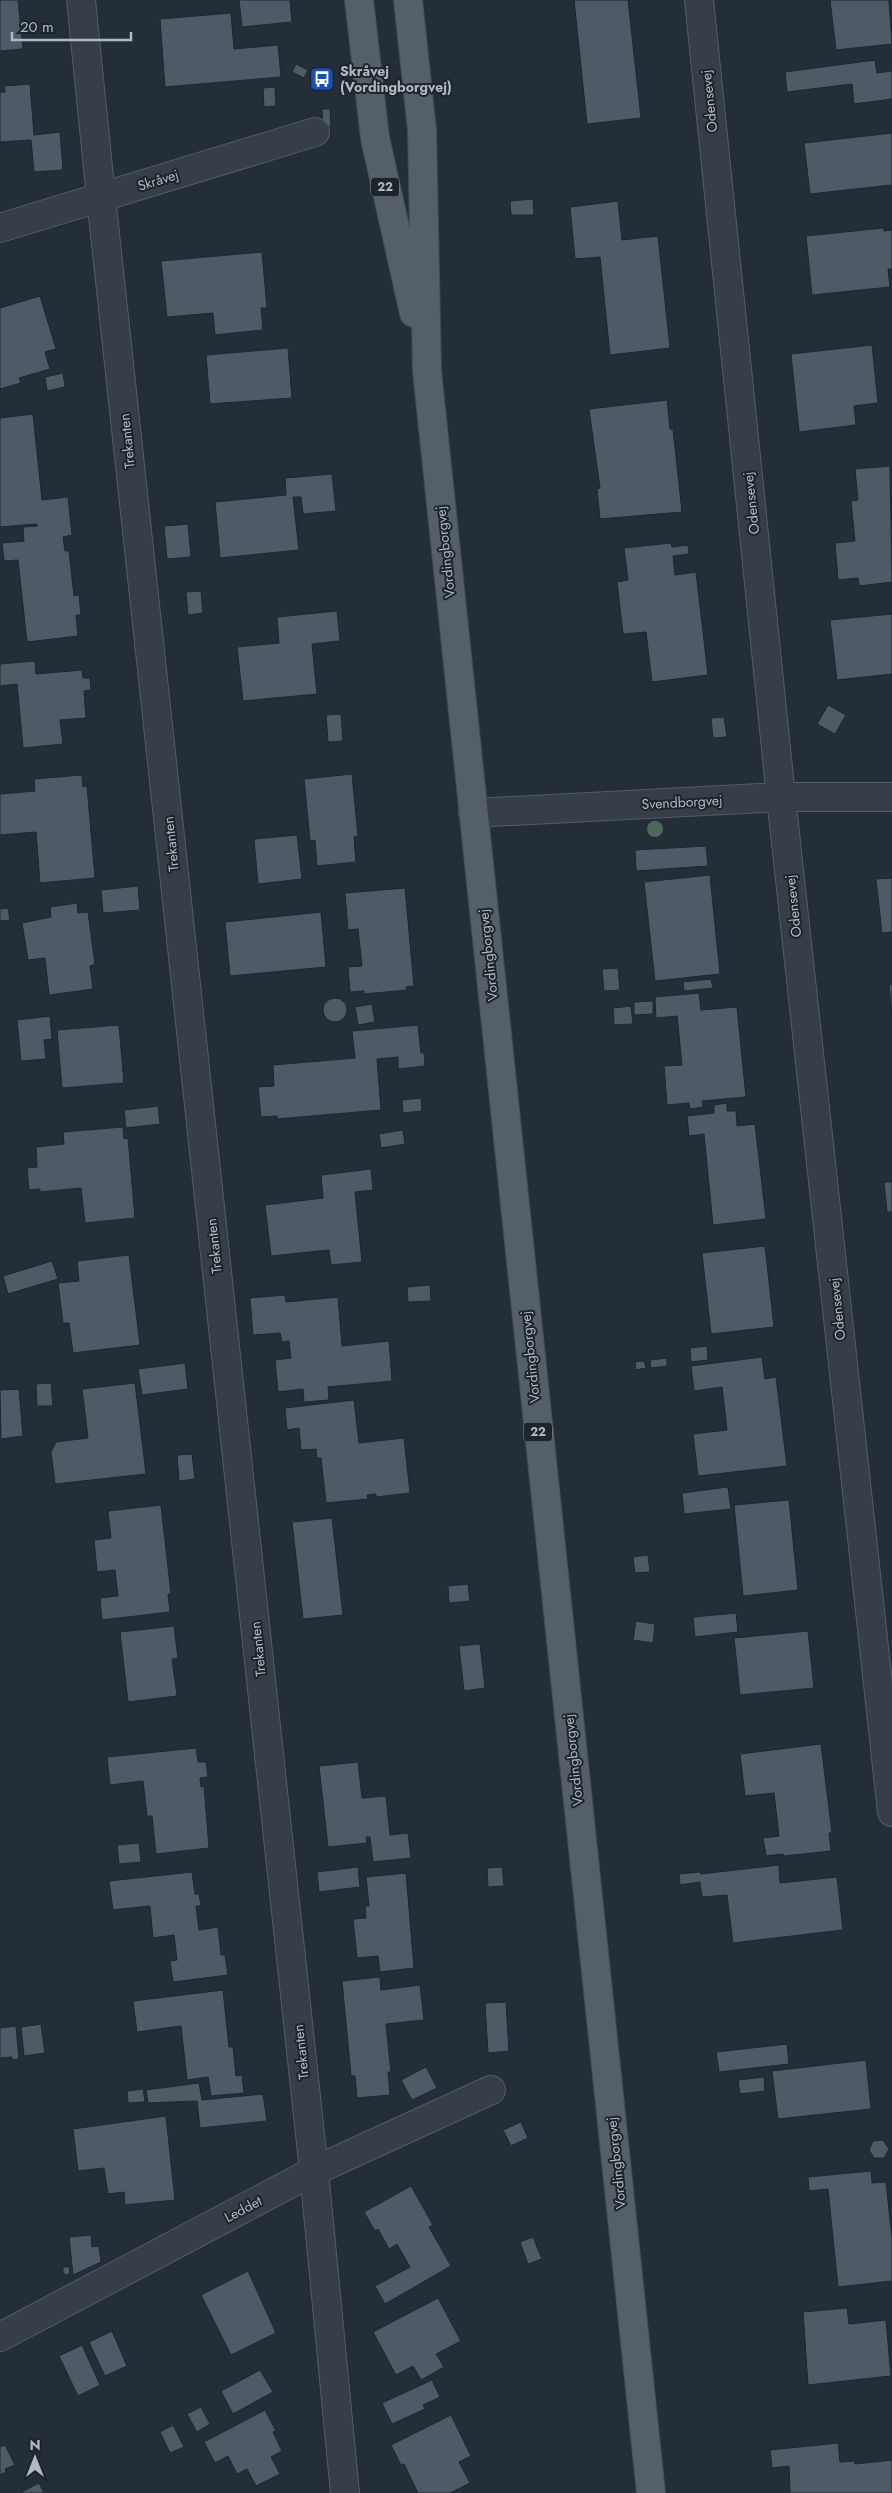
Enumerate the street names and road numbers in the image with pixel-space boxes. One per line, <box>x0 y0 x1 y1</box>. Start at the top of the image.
street label: Odensevej <box>696 69 722 133</box>
street label: Skråvej <box>135 164 181 196</box>
road number: 22 <box>371 178 399 196</box>
street label: Trekanten <box>114 412 140 470</box>
street label: Odensevej <box>738 471 764 535</box>
street label: Vordingborgvej <box>430 505 460 599</box>
street label: Svendborgvej <box>641 790 723 814</box>
street label: Trekanten <box>158 815 184 873</box>
street label: Odensevej <box>780 874 806 938</box>
street label: Vordingborgvej <box>473 908 503 1002</box>
street label: Trekanten <box>201 1217 227 1275</box>
street label: Odensevej <box>824 1277 850 1341</box>
street label: Vordingborgvej <box>515 1310 545 1404</box>
road number: 22 <box>524 1422 552 1441</box>
street label: Trekanten <box>245 1620 271 1678</box>
street label: Vordingborgvej <box>558 1713 588 1807</box>
street label: Trekanten <box>288 2023 314 2081</box>
street label: Vordingborgvej <box>601 2116 631 2210</box>
street label: Leddet <box>221 2190 266 2227</box>

